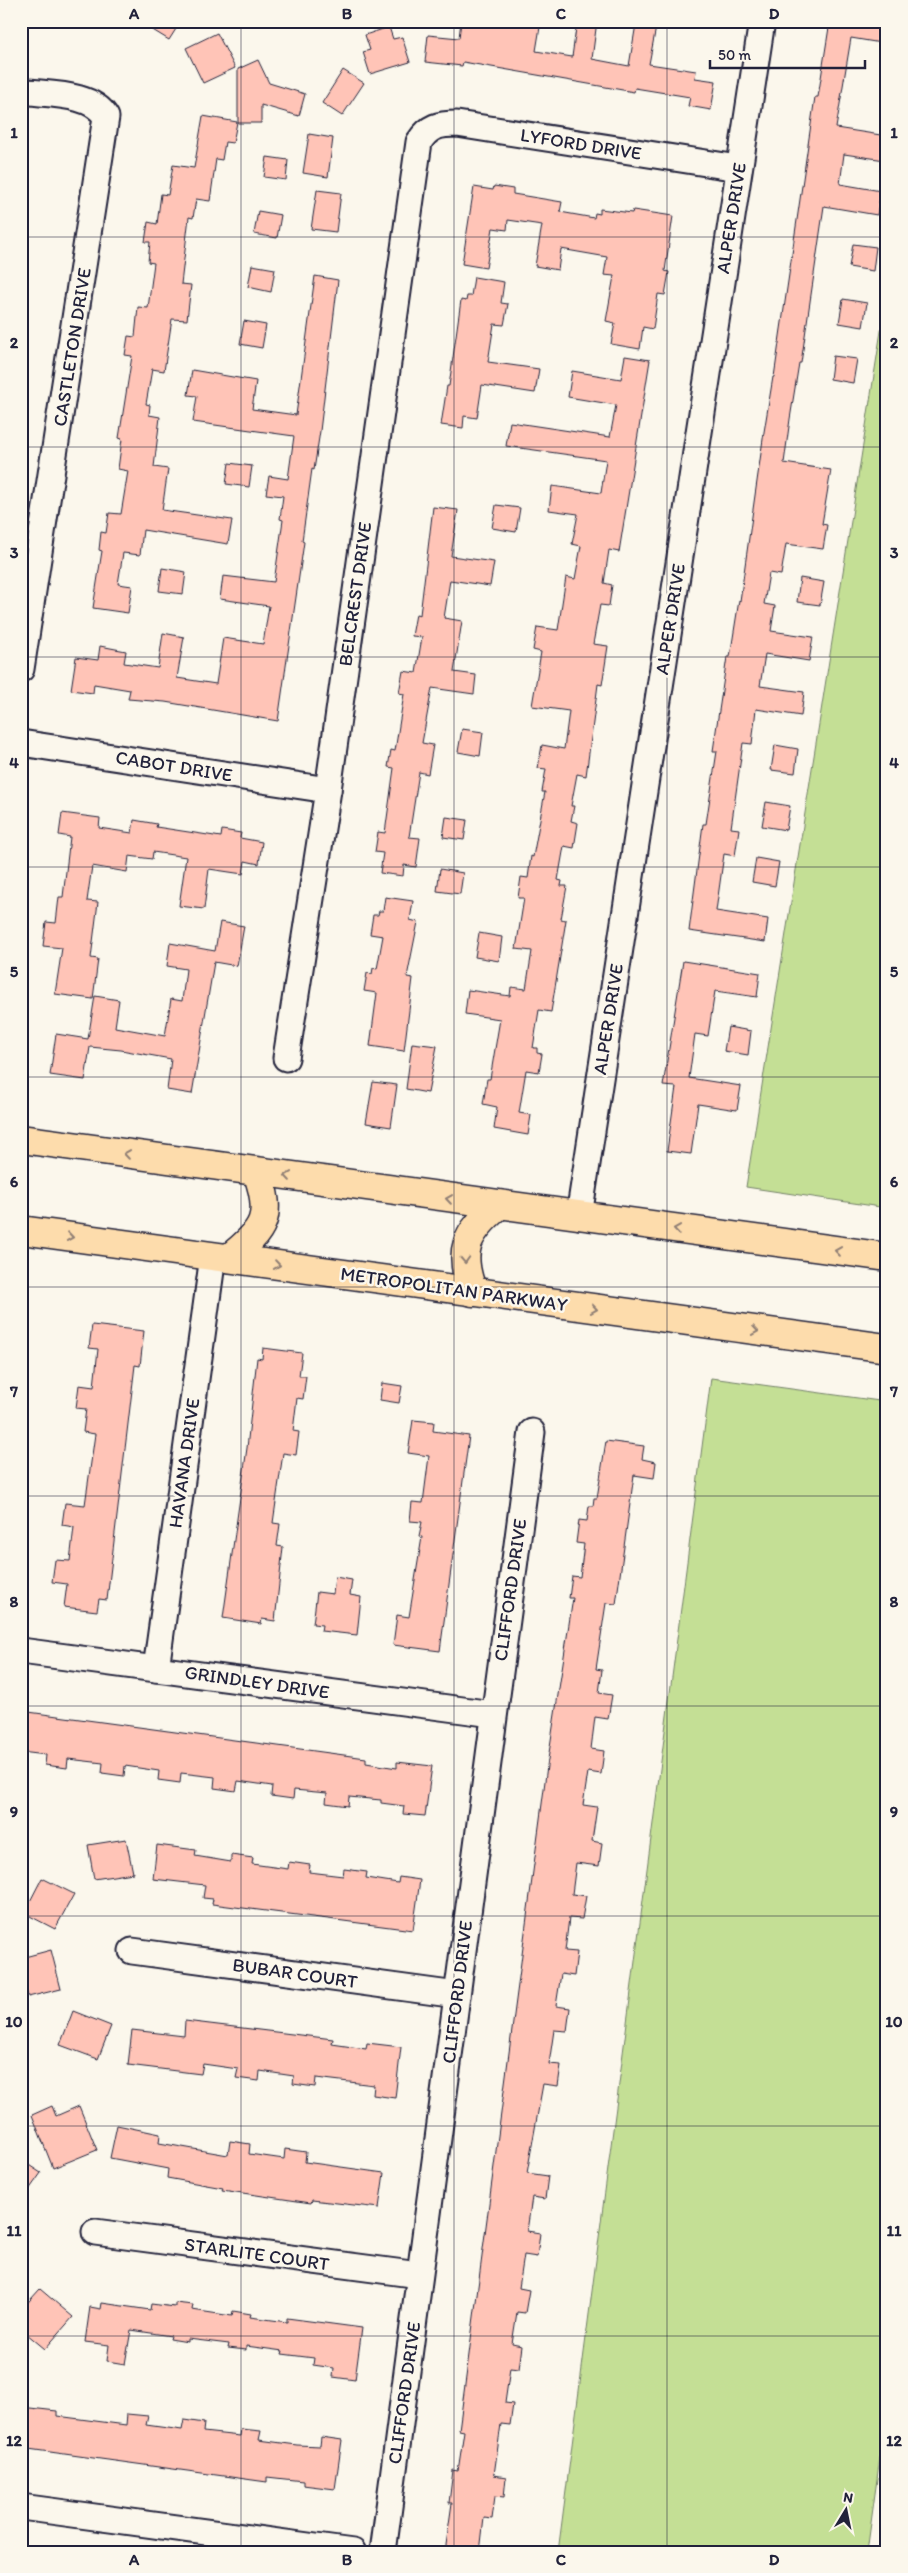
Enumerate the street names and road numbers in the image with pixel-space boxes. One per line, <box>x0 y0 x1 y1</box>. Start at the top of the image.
street label: LYFORD DRIVE <box>519 123 643 165</box>
street label: ALPER DRIVE <box>711 161 751 275</box>
street label: CASTLETON DRIVE <box>48 265 96 428</box>
street label: BELCREST DRIVE <box>333 520 377 668</box>
street label: ALPER DRIVE <box>650 562 690 676</box>
street label: CABOT DRIVE <box>114 745 234 787</box>
street label: ALPER DRIVE <box>588 962 628 1076</box>
street label: METROPOLITAN PARKWAY <box>339 1262 569 1316</box>
street label: HAVANA DRIVE <box>163 1396 205 1530</box>
street label: CLIFFORD DRIVE <box>489 1517 531 1663</box>
street label: GRINDLEY DRIVE <box>183 1660 331 1704</box>
street label: CLIFFORD DRIVE <box>437 1919 477 2065</box>
street label: BUBAR COURT <box>231 1953 359 1993</box>
street label: STARLITE COURT <box>183 2232 331 2276</box>
street label: CLIFFORD DRIVE <box>383 2320 425 2466</box>

